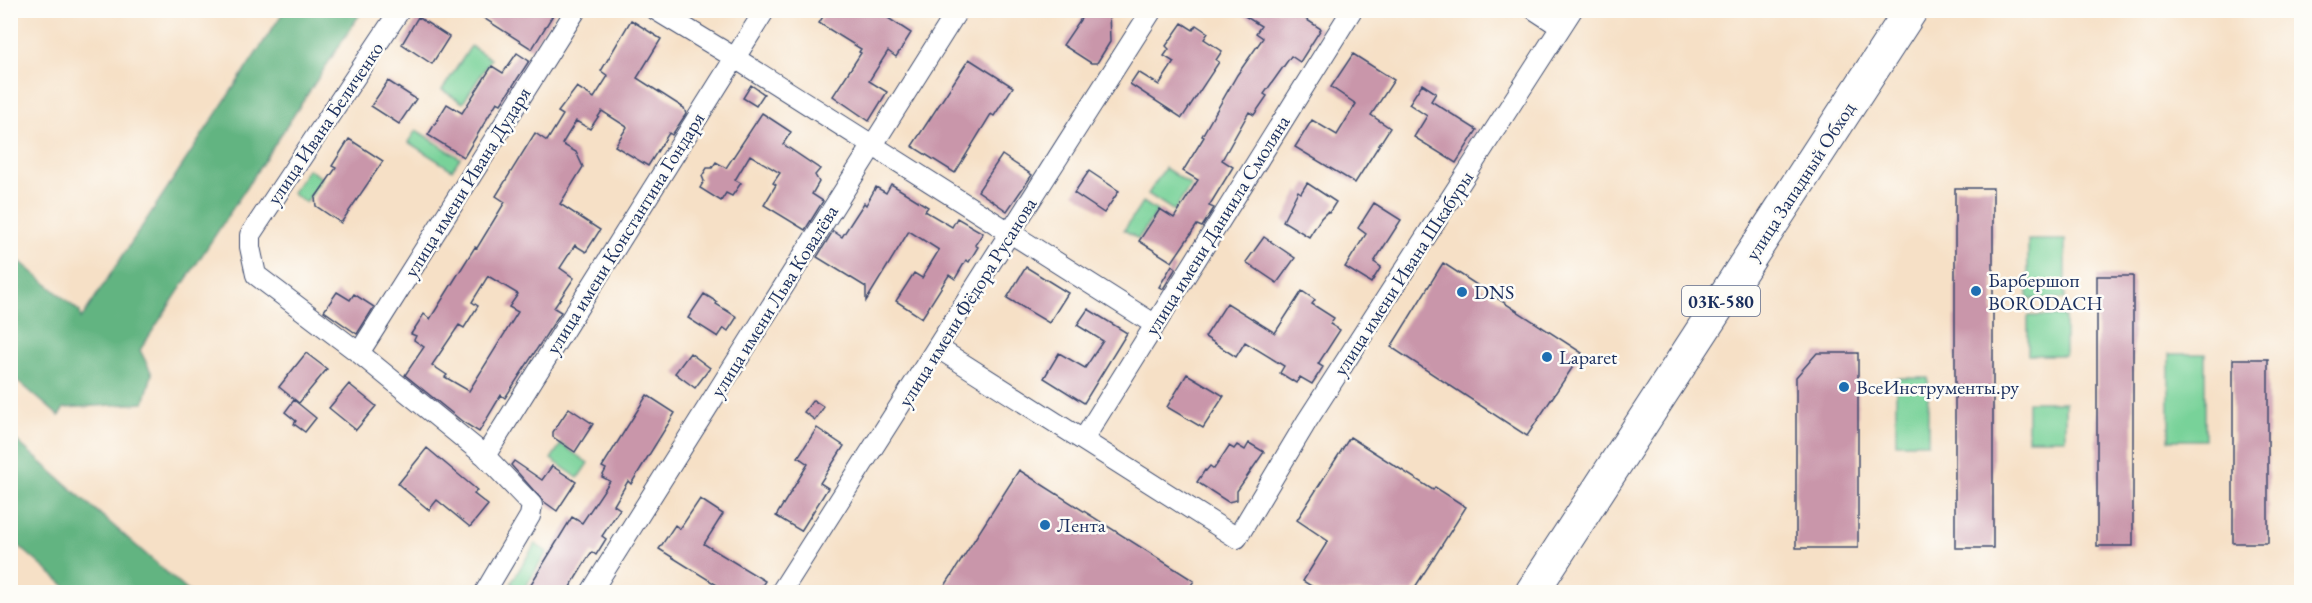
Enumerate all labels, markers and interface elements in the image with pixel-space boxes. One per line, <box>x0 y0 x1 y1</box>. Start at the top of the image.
street label: улица Ивана Беличенко <box>261 36 389 210</box>
street label: улица имени Ивана Дударя <box>398 82 536 282</box>
street label: улица Западный Обход <box>1739 97 1861 265</box>
street label: улица имени Константина Гондаря <box>540 107 710 359</box>
street label: улица имени Даниила Смоляна <box>1138 110 1296 340</box>
street label: улица имени Ивана Шкабуры <box>1327 166 1479 380</box>
street label: улица имени Фёдора Русанова <box>892 192 1042 412</box>
street label: улица имени Льва Ковалёва <box>704 200 844 402</box>
place label: Барбершоп BORODACH <box>1988 267 2103 316</box>
place label: DNS <box>1474 279 1514 305</box>
marker: Барбершоп BORODACH <box>1969 284 1983 298</box>
marker: DNS <box>1455 285 1469 299</box>
road number: 03К-580 <box>1682 286 1760 316</box>
place label: Laparet <box>1559 344 1618 370</box>
marker: Laparet <box>1540 350 1554 364</box>
place label: ВсеИнструменты.ру <box>1856 374 2019 400</box>
marker: ВсеИнструменты.ру <box>1837 380 1851 394</box>
place label: Лента <box>1057 512 1106 538</box>
marker: Лента <box>1038 518 1052 532</box>

